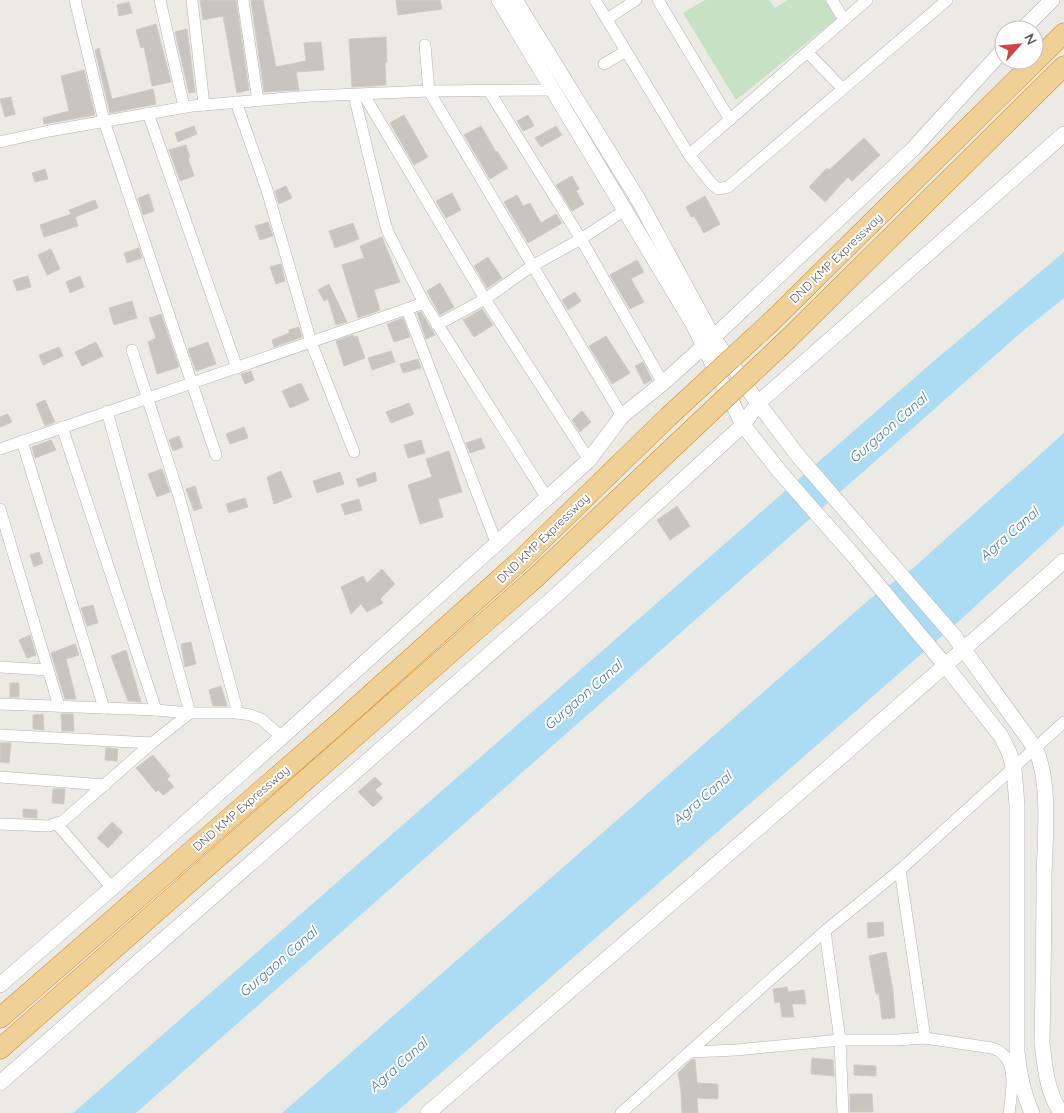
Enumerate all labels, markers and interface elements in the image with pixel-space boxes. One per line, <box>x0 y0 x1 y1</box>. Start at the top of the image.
north arrow <box>994 20 1044 70</box>
text: N <box>1020 30 1041 48</box>
street label: DND KMP Expressway <box>786 210 886 306</box>
water label: Gurgaon Canal <box>845 388 932 467</box>
street label: DND KMP Expressway <box>493 490 593 586</box>
water label: Agra Canal <box>976 502 1044 565</box>
water label: Gurgaon Canal <box>540 655 627 734</box>
street label: DND KMP Expressway <box>190 762 292 854</box>
water label: Agra Canal <box>669 766 737 829</box>
water label: Gurgaon Canal <box>235 922 322 1001</box>
water label: Agra Canal <box>365 1033 432 1096</box>

